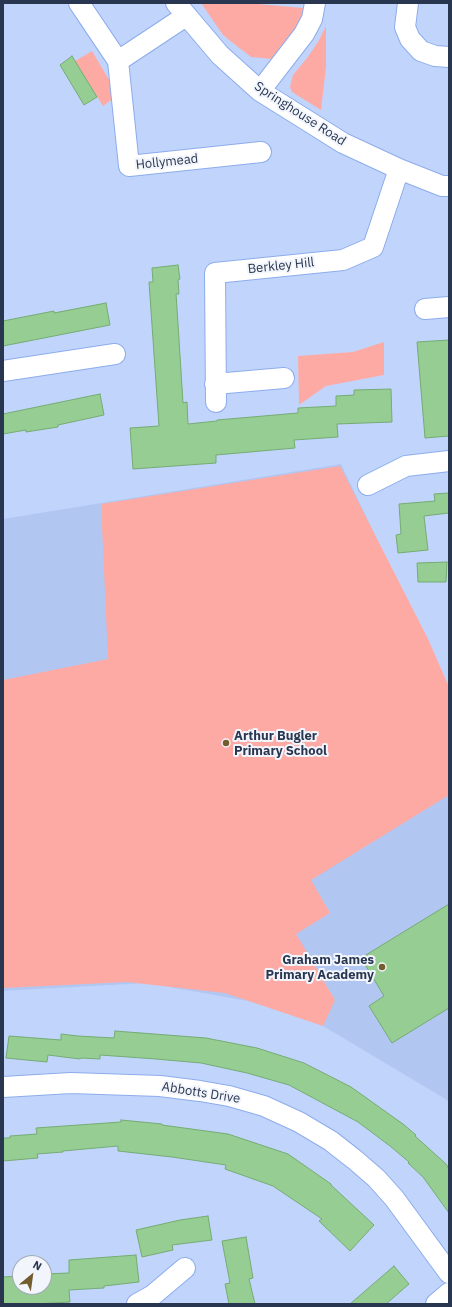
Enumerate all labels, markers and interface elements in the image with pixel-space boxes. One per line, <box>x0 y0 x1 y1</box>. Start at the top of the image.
street label: Springhouse Road <box>251 79 349 149</box>
street label: Hollymead <box>135 151 199 173</box>
street label: Berkley Hill <box>247 255 315 277</box>
place label: Arthur Bugler Primary School <box>234 728 327 759</box>
marker: Arthur Bugler Primary School <box>221 738 231 748</box>
place label: Graham James Primary Academy <box>266 952 374 983</box>
marker: Graham James Primary Academy <box>377 962 387 972</box>
street label: Abbotts Drive <box>161 1079 241 1107</box>
north arrow <box>12 1255 52 1295</box>
text: N <box>30 1257 44 1273</box>

